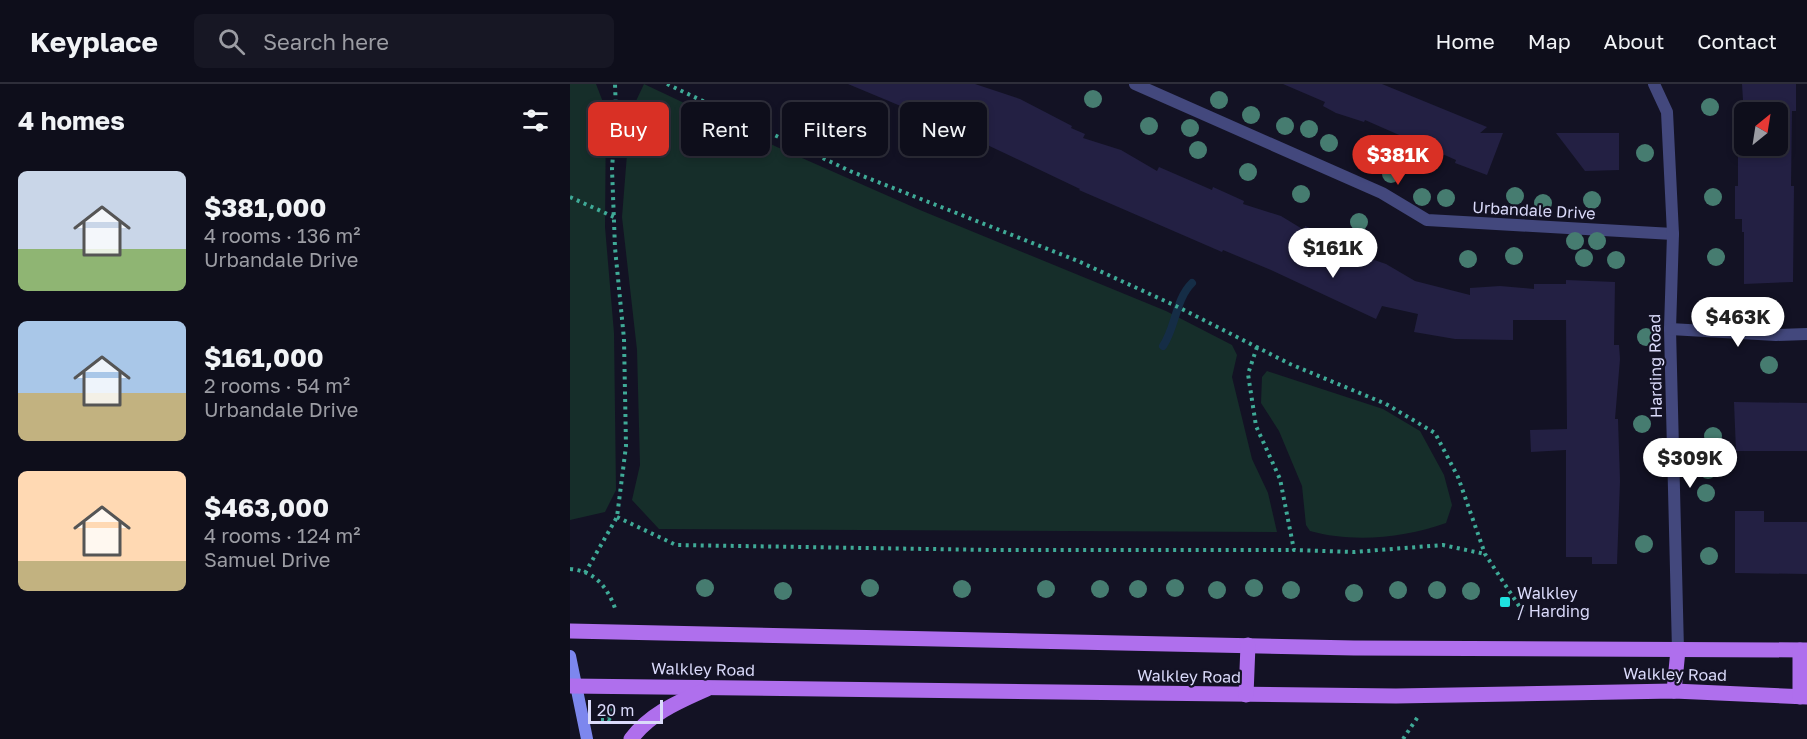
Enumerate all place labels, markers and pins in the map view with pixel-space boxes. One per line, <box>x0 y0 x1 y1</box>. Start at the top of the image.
pin: $381K <box>1356 135 1440 186</box>
pin: $161K <box>1291 228 1375 279</box>
pin: $463K <box>1696 297 1780 348</box>
pin: $309K <box>1648 438 1732 489</box>
place label: Walkley / Harding <box>1517 583 1590 621</box>
marker: Walkley / Harding <box>1498 595 1512 609</box>

